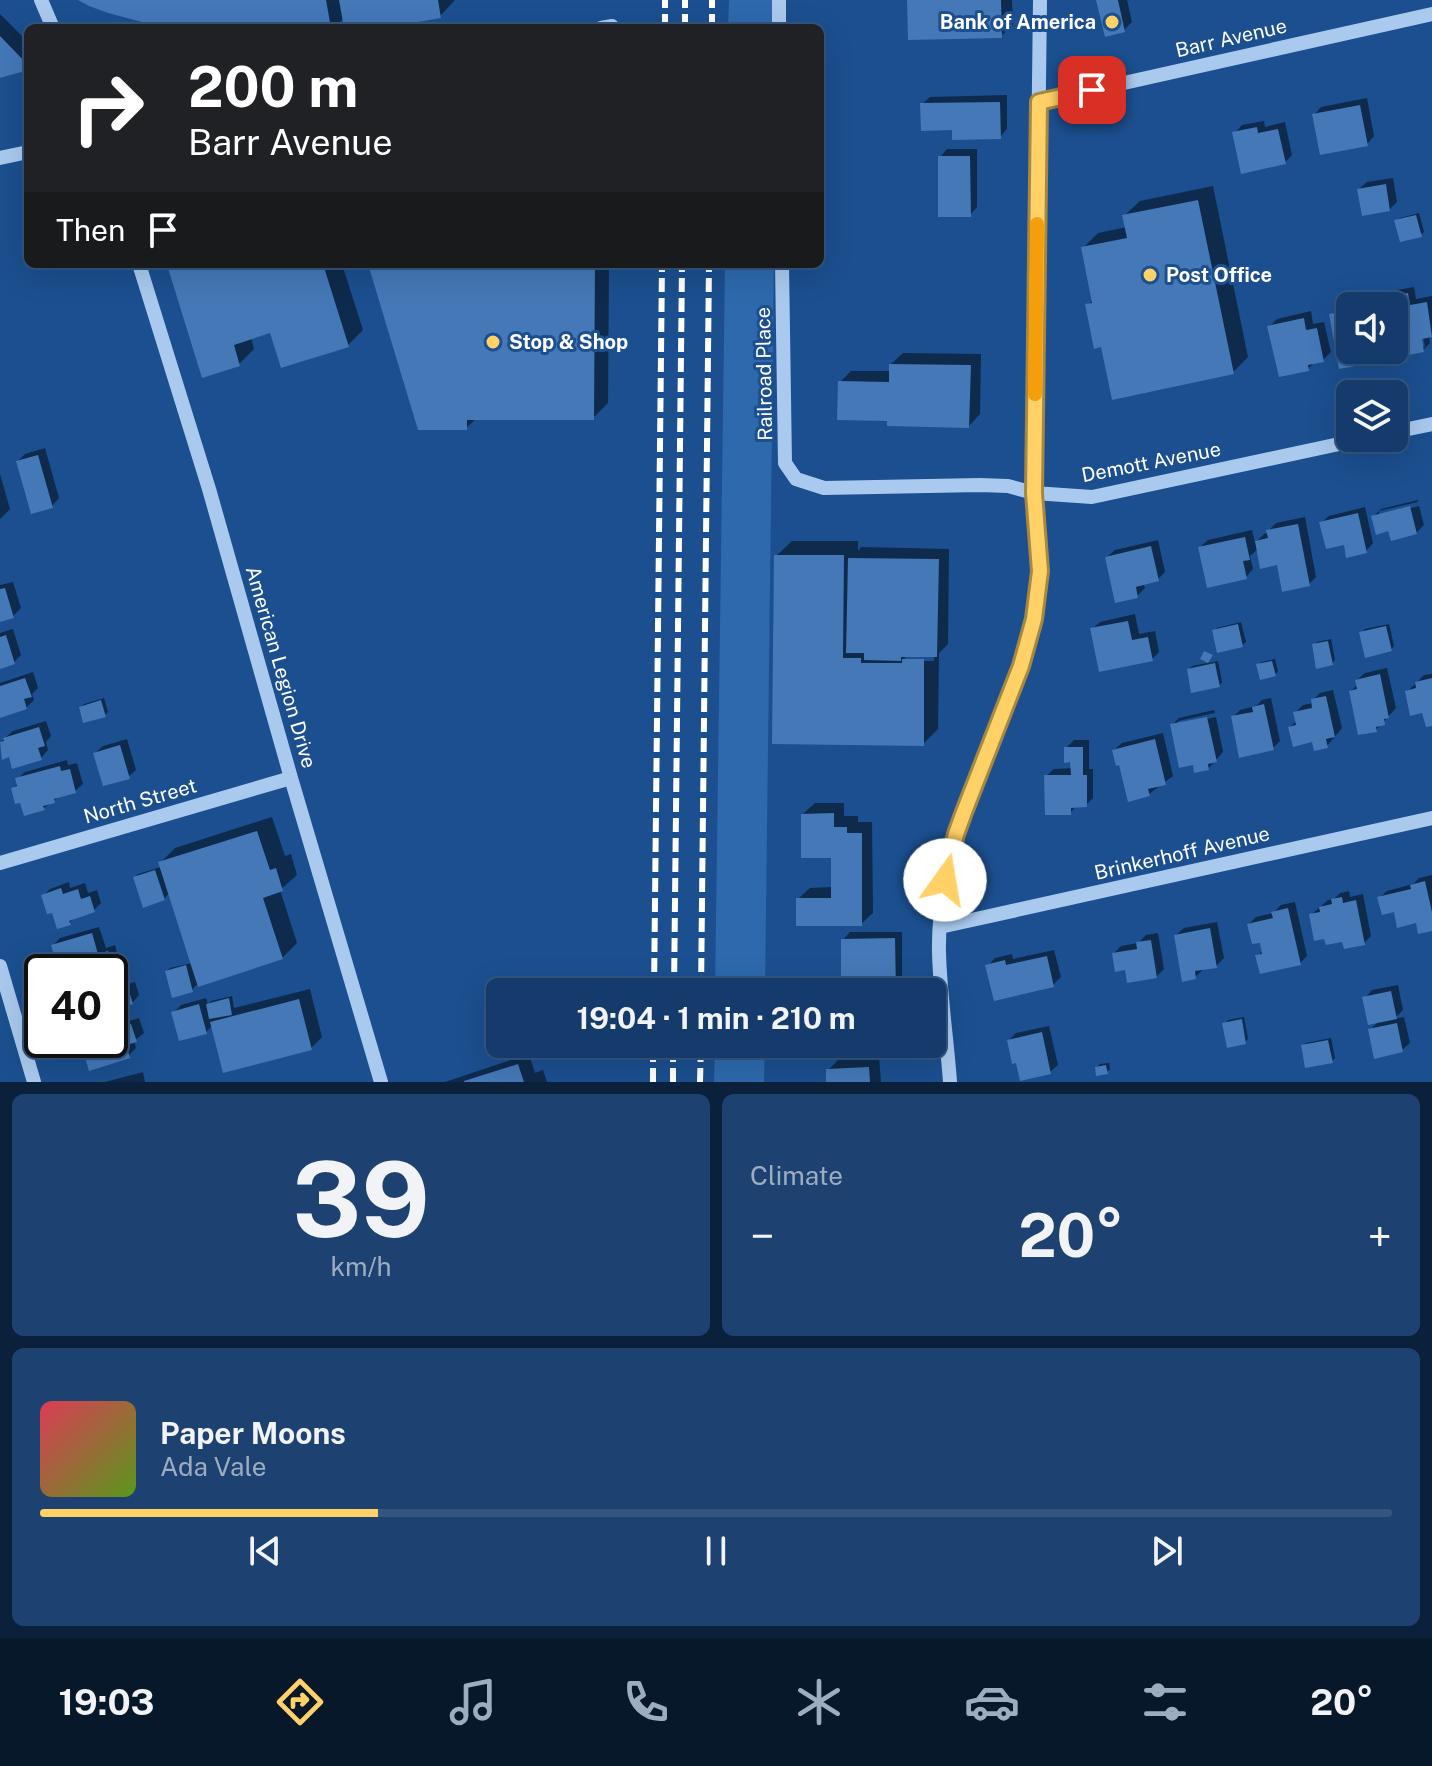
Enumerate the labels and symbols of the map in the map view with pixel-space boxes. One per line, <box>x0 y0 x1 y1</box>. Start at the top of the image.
place label: Bank of America <box>940 10 1096 34</box>
marker: Bank of America <box>1103 13 1121 31</box>
street label: Barr Avenue <box>1173 14 1289 62</box>
pin <box>1058 56 1126 124</box>
place label: Post Office <box>1166 263 1272 287</box>
marker: Post Office <box>1141 266 1159 284</box>
street label: Railroad Place <box>751 307 777 441</box>
place label: Stop & Shop <box>509 330 628 354</box>
marker: Stop & Shop <box>484 333 502 351</box>
street label: Demott Avenue <box>1079 437 1223 487</box>
street label: American Legion Drive <box>241 563 321 771</box>
street label: North Street <box>81 773 199 829</box>
street label: Brinkerhoff Avenue <box>1092 821 1272 885</box>
position arrow <box>903 838 987 922</box>
speed limit sign: 40 <box>24 954 128 1058</box>

